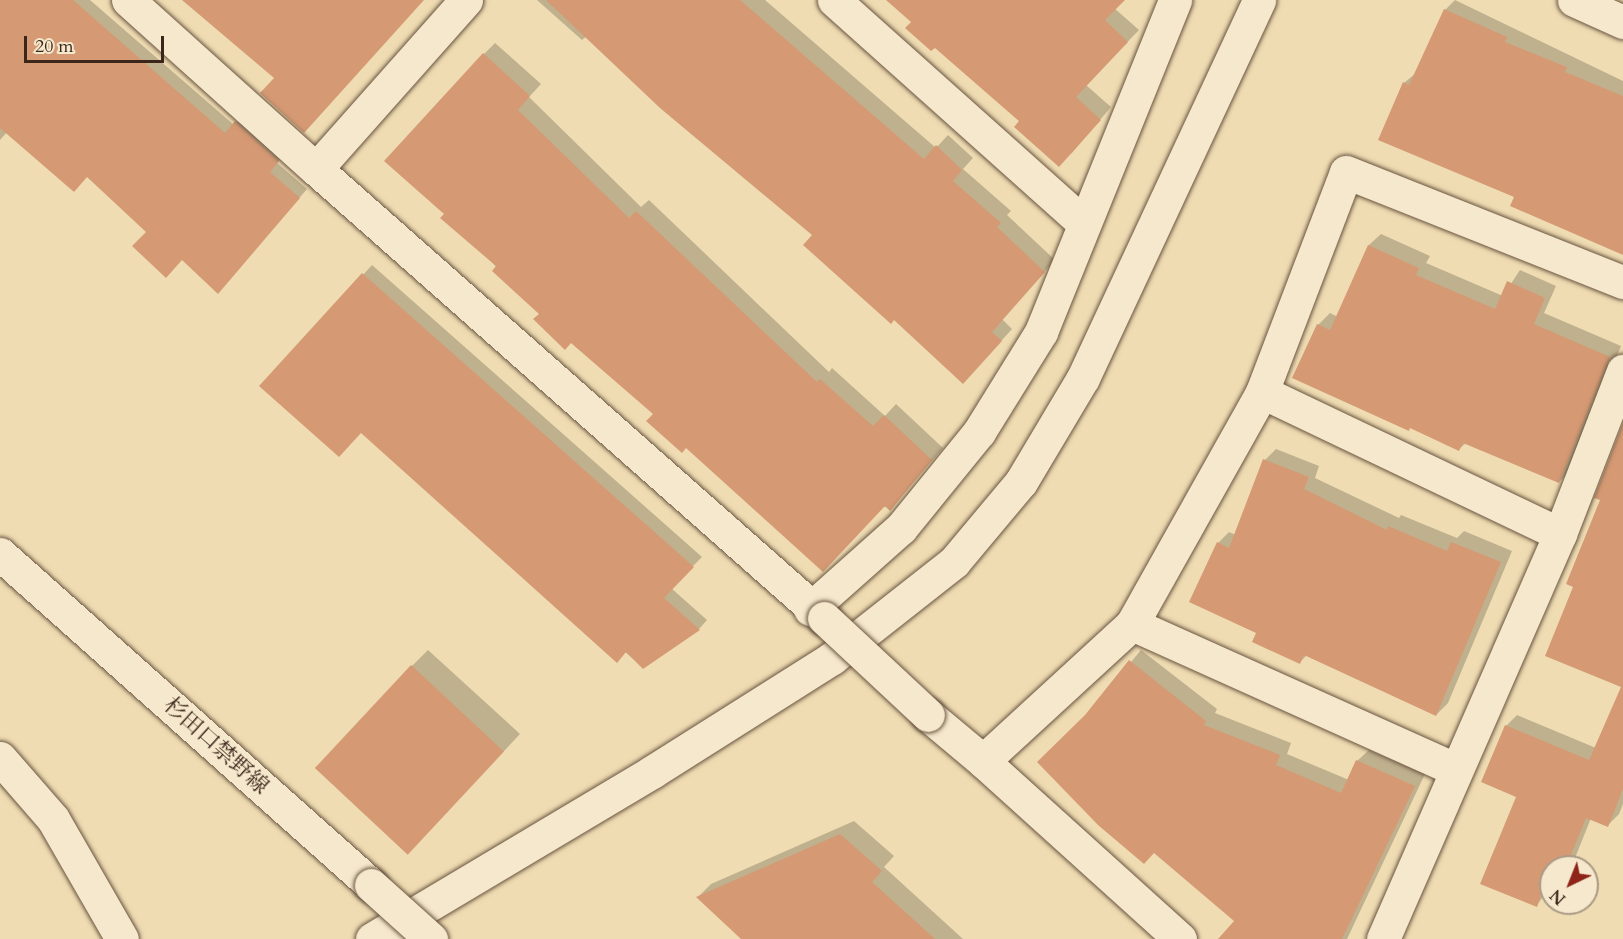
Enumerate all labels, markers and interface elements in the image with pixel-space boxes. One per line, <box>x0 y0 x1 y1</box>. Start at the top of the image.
scale bar <box>27 24 166 62</box>
text: 20 m <box>35 34 74 59</box>
street label: 杉田口禁野線 <box>158 692 274 800</box>
north arrow <box>1539 855 1599 915</box>
text: N <box>1546 884 1571 909</box>

